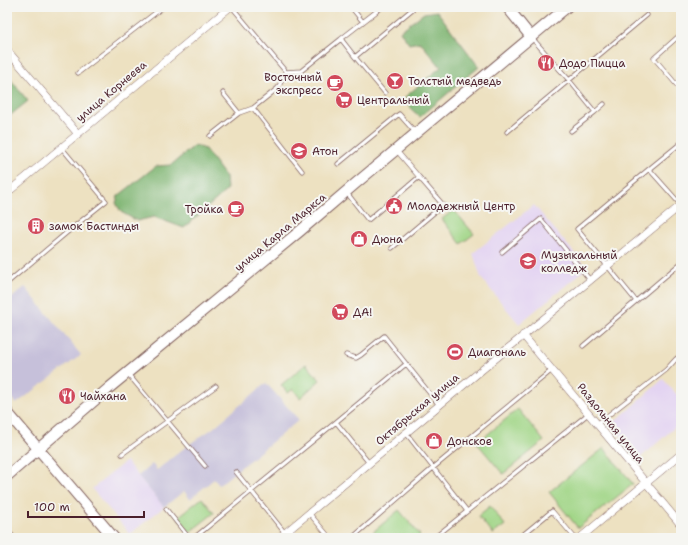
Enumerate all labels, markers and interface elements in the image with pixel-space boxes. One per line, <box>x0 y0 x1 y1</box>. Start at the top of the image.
restaurant icon: Додо Пицца <box>536 53 556 73</box>
place label: Додо Пицца <box>559 56 625 71</box>
street label: улица Корнеева <box>73 57 150 125</box>
place label: Восточный экспресс <box>264 70 322 98</box>
bar icon: Толстый медведь <box>385 71 405 91</box>
cafe icon: Восточный экспресс <box>325 73 345 93</box>
place label: Толстый медведь <box>408 74 502 89</box>
supermarket icon: Центральный <box>334 90 354 110</box>
place label: Центральный <box>357 93 429 108</box>
school or university icon: Атон <box>289 141 309 161</box>
place label: Атон <box>312 144 338 159</box>
street label: улица Карла Маркса <box>231 190 329 275</box>
public building icon: Молодежный Центр <box>384 196 404 216</box>
cafe icon: Тройка <box>226 199 246 219</box>
place label: Молодежный Центр <box>407 199 515 214</box>
place label: Тройка <box>185 202 223 217</box>
building icon: замок Бастинды <box>26 216 46 236</box>
place label: замок Бастинды <box>49 219 139 234</box>
shop icon: Дюна <box>349 229 369 249</box>
place label: Дюна <box>372 232 403 247</box>
place label: Музыкальный колледж <box>541 248 617 276</box>
school or university icon: Музыкальный колледж <box>518 251 538 271</box>
supermarket icon: ДА! <box>330 302 350 322</box>
place label: ДА! <box>353 305 372 320</box>
sports icon: Диагональ <box>445 342 465 362</box>
place label: Диагональ <box>468 345 527 360</box>
street label: Октябрьская улица <box>372 370 462 449</box>
street label: Раздольная улица <box>574 380 648 467</box>
restaurant icon: Чайхана <box>57 386 77 406</box>
place label: Чайхана <box>80 389 127 404</box>
shop icon: Донское <box>424 431 444 451</box>
place label: Донское <box>447 434 492 449</box>
scale bar <box>28 493 144 519</box>
text: 100 m <box>34 499 70 515</box>

